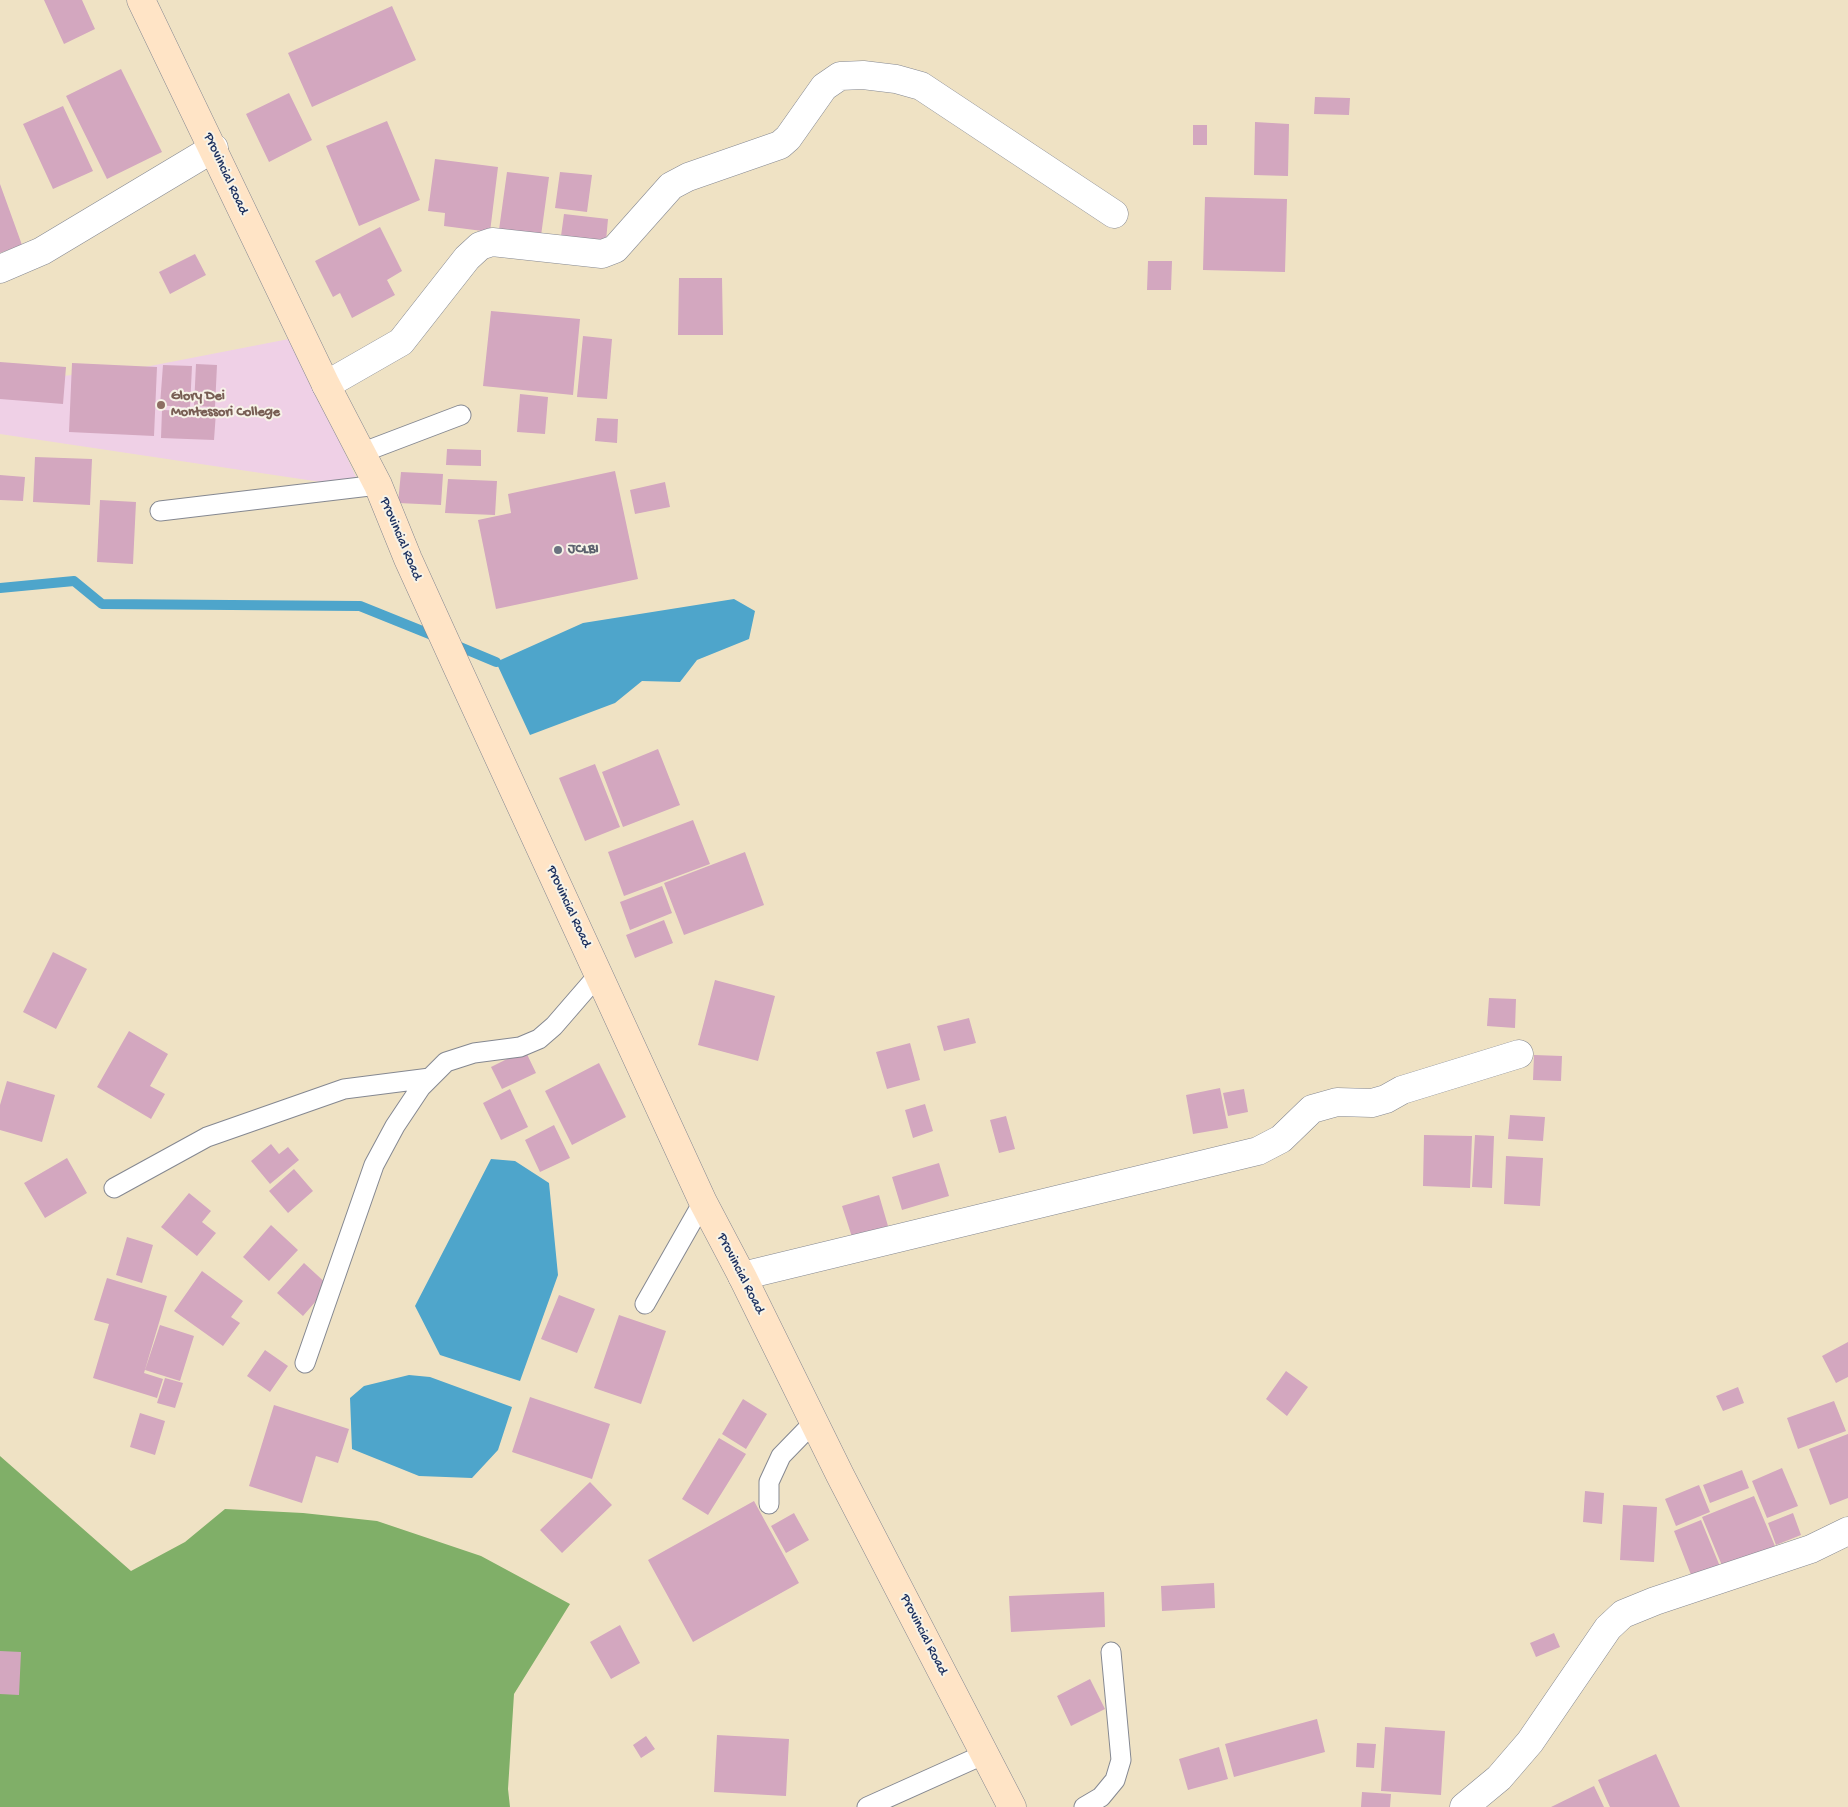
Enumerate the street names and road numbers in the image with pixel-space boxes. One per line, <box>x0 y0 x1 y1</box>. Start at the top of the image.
street label: Provincial Road <box>199 130 251 218</box>
street label: Provincial Road <box>375 495 425 583</box>
street label: Provincial Road <box>542 863 594 951</box>
street label: Provincial Road <box>712 1231 768 1317</box>
street label: Provincial Road <box>895 1592 951 1678</box>

